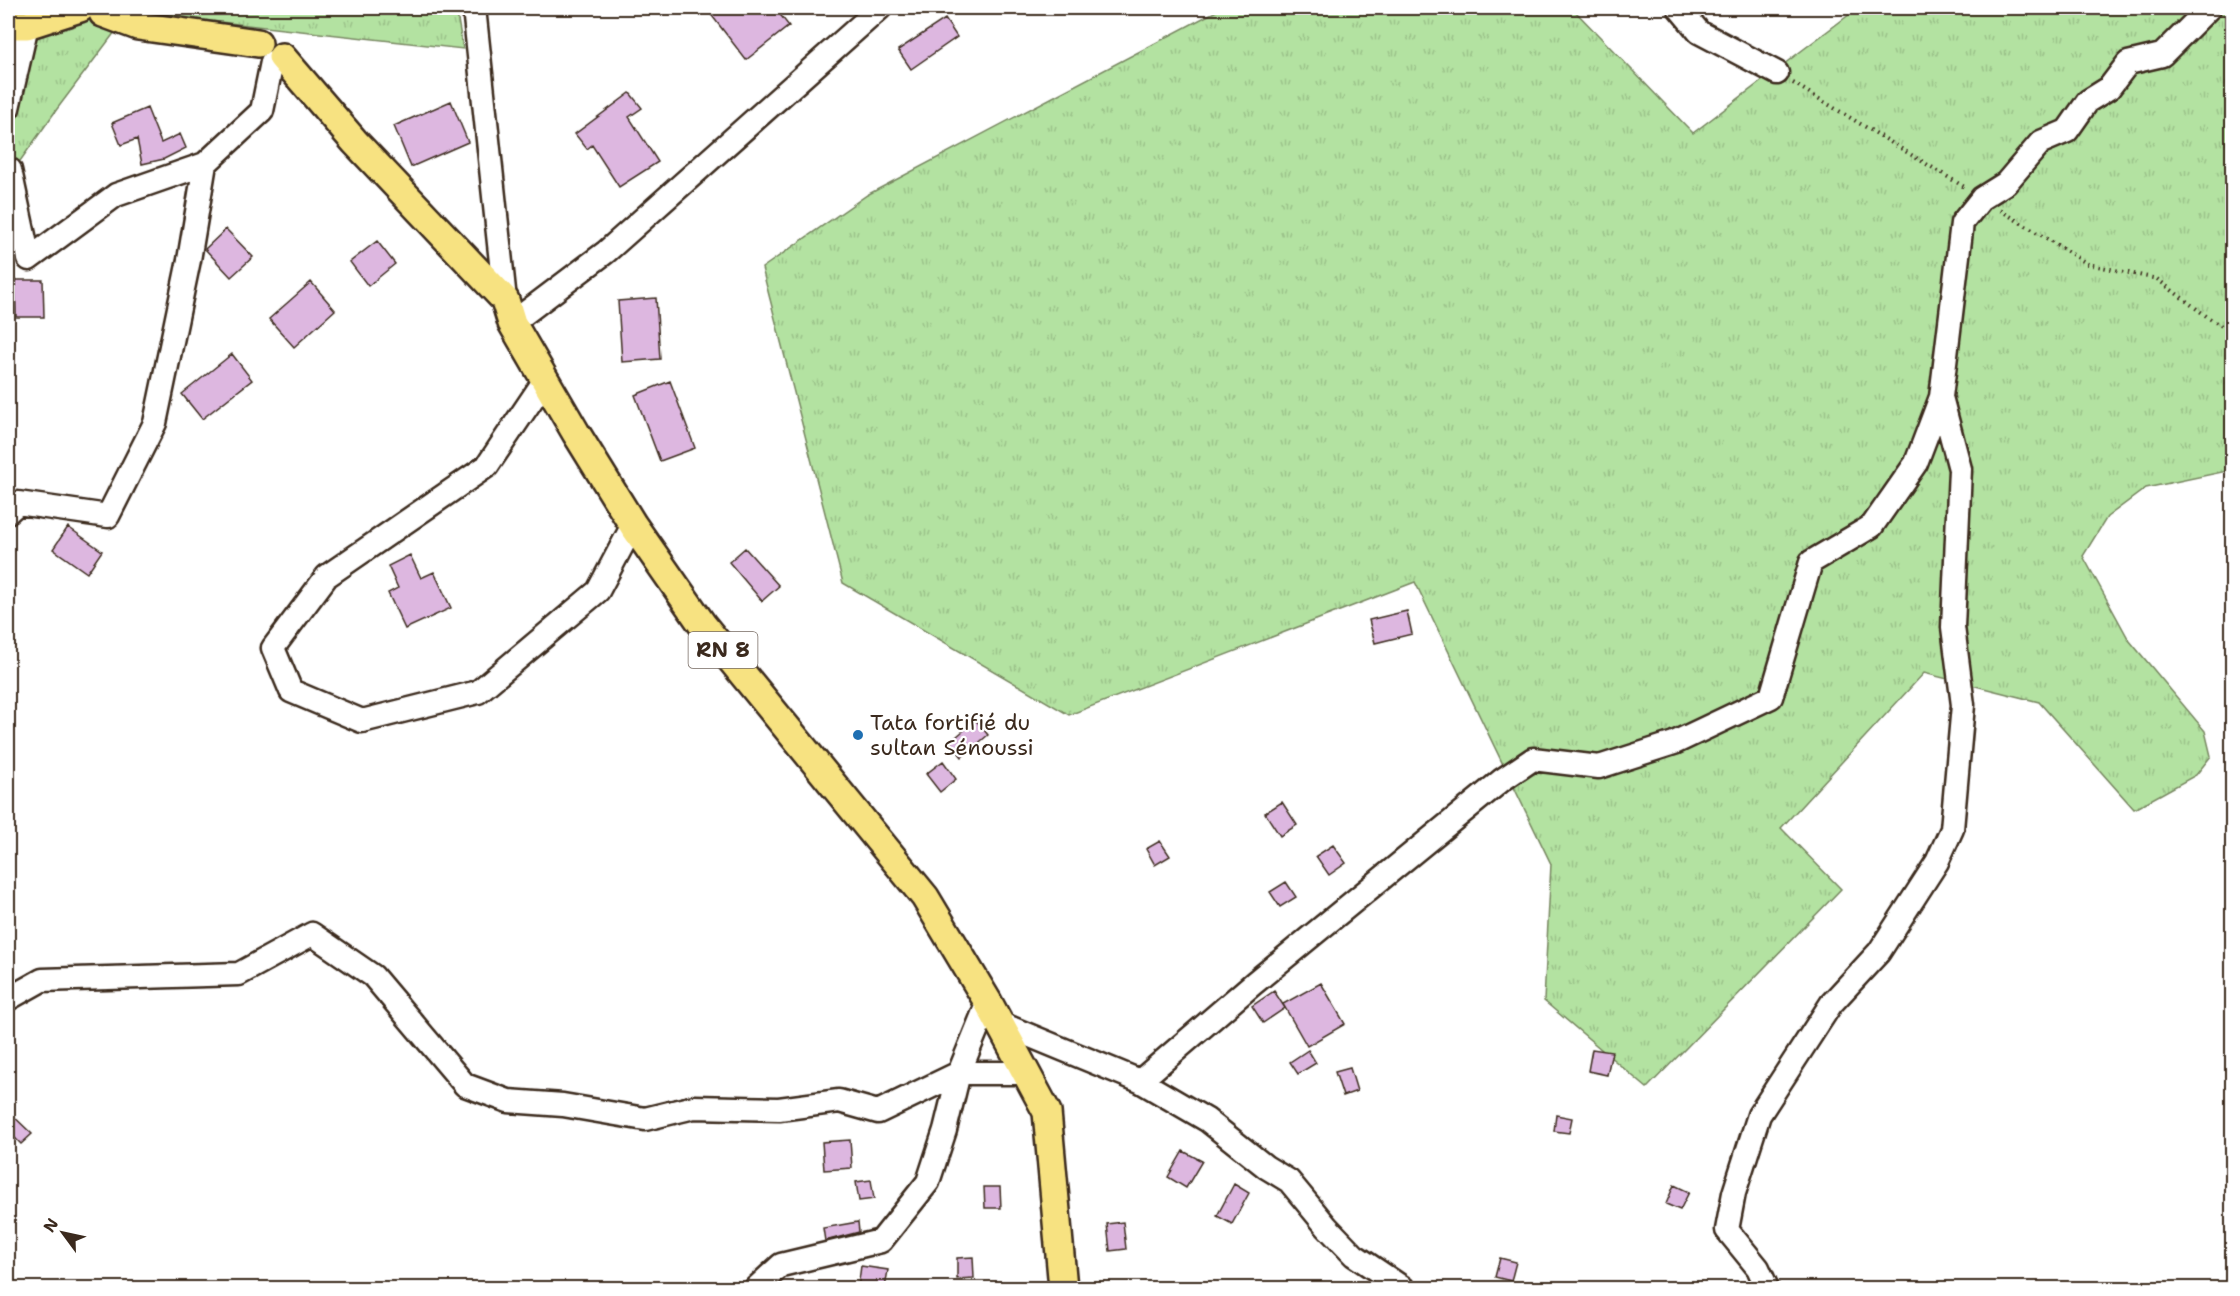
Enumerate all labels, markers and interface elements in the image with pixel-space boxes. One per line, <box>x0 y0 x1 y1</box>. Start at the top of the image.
road number: RN 8 <box>688 632 758 668</box>
place label: Tata fortifié du sultan Sénoussi <box>870 708 1034 762</box>
marker: Tata fortifié du sultan Sénoussi <box>851 728 865 742</box>
north arrow <box>33 1203 93 1263</box>
text: N <box>39 1214 63 1236</box>

